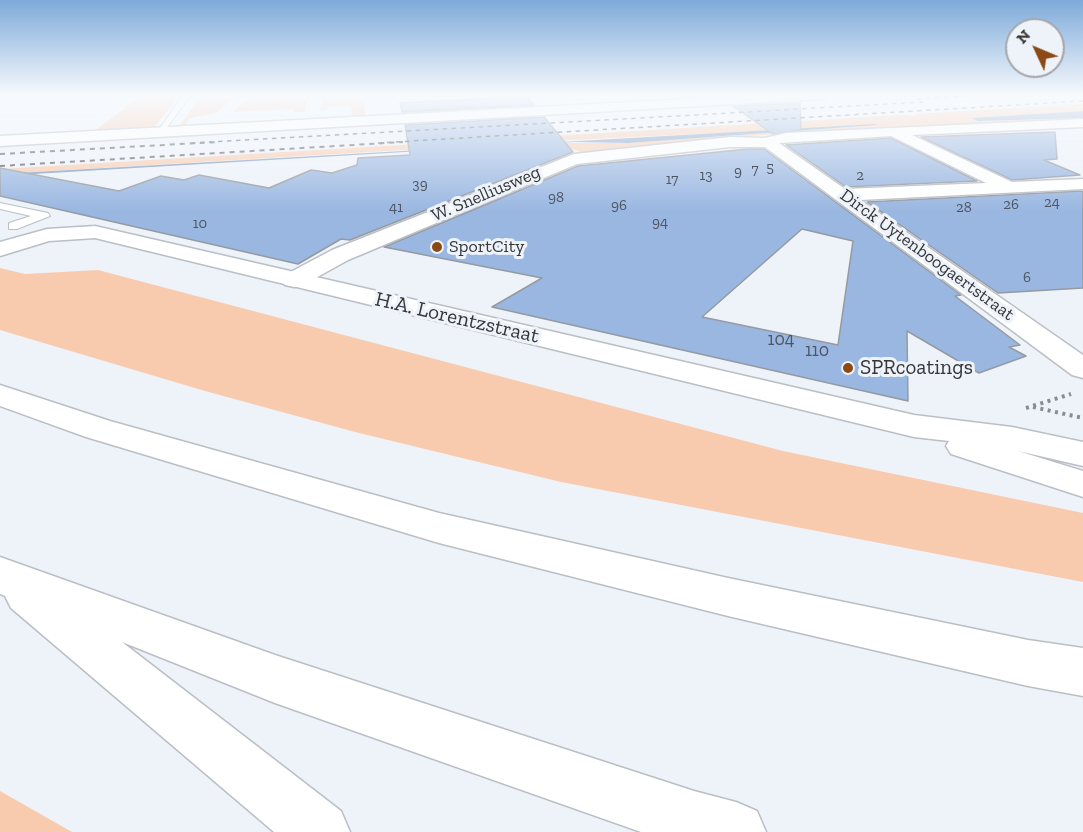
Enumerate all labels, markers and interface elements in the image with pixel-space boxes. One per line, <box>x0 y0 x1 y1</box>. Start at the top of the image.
north arrow <box>1005 18 1065 78</box>
text: N <box>1012 26 1034 48</box>
house number: 5 <box>766 159 774 177</box>
street label: W. Snelliusweg <box>428 161 544 227</box>
house number: 7 <box>751 161 759 179</box>
house number: 9 <box>734 163 742 181</box>
house number: 13 <box>699 167 713 185</box>
house number: 2 <box>856 167 864 185</box>
house number: 17 <box>666 171 678 189</box>
house number: 39 <box>412 176 428 194</box>
street label: Dirck Uytenboogaertstraat <box>836 185 1018 325</box>
house number: 98 <box>548 189 564 207</box>
house number: 24 <box>1044 194 1060 212</box>
house number: 26 <box>1003 196 1019 214</box>
house number: 96 <box>611 197 627 215</box>
house number: 41 <box>389 199 403 217</box>
house number: 28 <box>956 199 972 217</box>
house number: 94 <box>652 214 668 232</box>
house number: 10 <box>193 215 207 233</box>
place label: SportCity <box>449 236 525 258</box>
marker: SportCity <box>430 240 444 254</box>
house number: 6 <box>1023 269 1031 287</box>
street label: H.A. Lorentzstraat <box>373 287 541 349</box>
house number: 104 <box>768 329 794 351</box>
house number: 110 <box>805 340 829 362</box>
place label: SPRcoatings <box>860 355 973 381</box>
marker: SPRcoatings <box>841 361 855 375</box>

